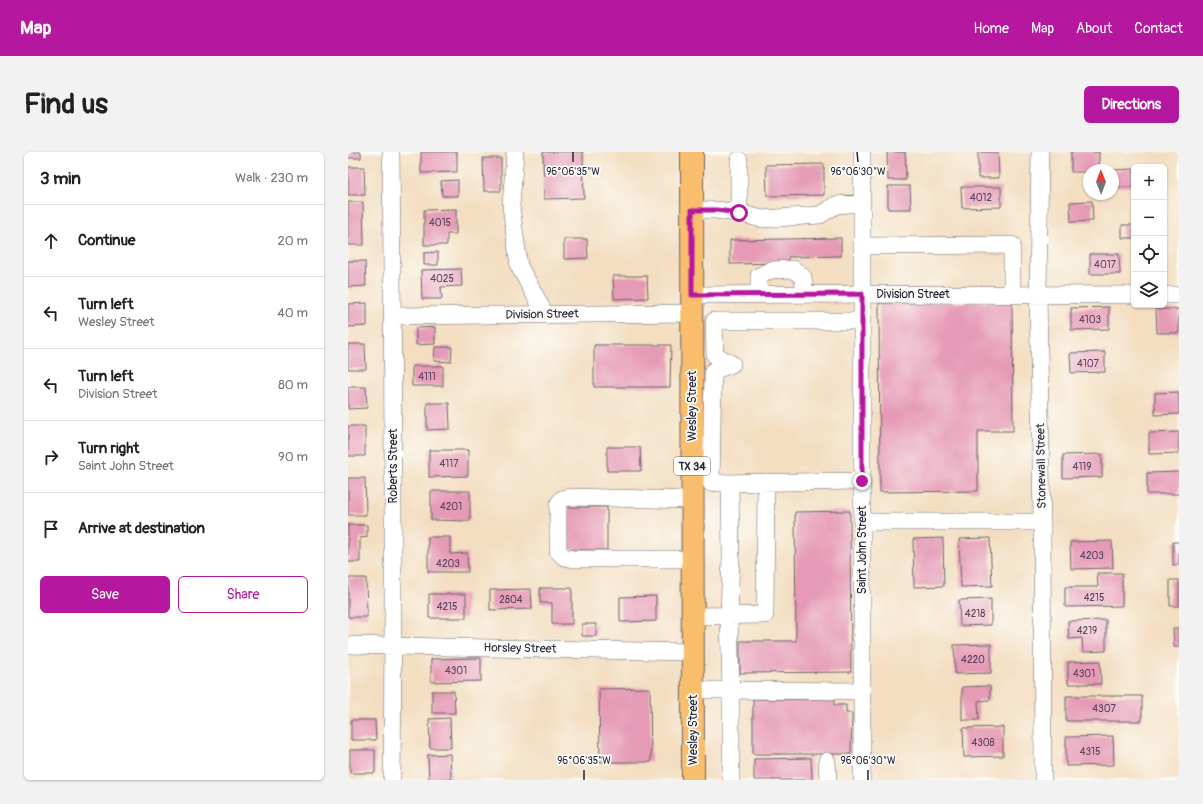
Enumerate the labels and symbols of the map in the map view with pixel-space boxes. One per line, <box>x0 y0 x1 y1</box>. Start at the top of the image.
north arrow <box>1083 164 1119 200</box>
text: 96°06'35"W <box>546 166 600 178</box>
text: 96°06'30"W <box>831 166 886 178</box>
house number: 4012 <box>970 192 992 204</box>
route start <box>730 204 748 222</box>
house number: 4015 <box>429 217 451 229</box>
house number: 4017 <box>1094 259 1117 271</box>
house number: 4025 <box>430 273 454 285</box>
street label: Division Street <box>876 287 950 302</box>
street label: Division Street <box>505 306 579 323</box>
house number: 4103 <box>1079 314 1101 326</box>
house number: 4107 <box>1077 358 1100 370</box>
house number: 4111 <box>418 371 436 383</box>
street label: Wesley Street <box>685 371 700 441</box>
street label: Stonewall Street <box>1033 423 1050 509</box>
street label: Roberts Street <box>386 428 401 503</box>
road number: TX 34 <box>674 457 710 475</box>
house number: 4117 <box>440 458 459 470</box>
house number: 4119 <box>1073 461 1091 473</box>
route end <box>853 472 871 490</box>
house number: 4201 <box>440 501 462 513</box>
street label: Saint John Street <box>855 506 870 594</box>
house number: 4203 <box>1080 550 1104 562</box>
house number: 4203 <box>436 558 460 570</box>
house number: 4215 <box>1084 592 1104 604</box>
house number: 2804 <box>499 594 523 606</box>
house number: 4215 <box>437 601 457 613</box>
house number: 4218 <box>965 608 985 620</box>
house number: 4219 <box>1077 625 1097 637</box>
street label: Horsley Street <box>483 640 557 657</box>
house number: 4220 <box>961 654 985 666</box>
house number: 4301 <box>445 665 467 677</box>
house number: 4301 <box>1073 668 1095 680</box>
street label: Wesley Street <box>686 695 701 765</box>
house number: 4307 <box>1092 703 1116 715</box>
house number: 4308 <box>971 737 995 749</box>
house number: 4315 <box>1080 746 1100 758</box>
text: 96°06'35"W <box>557 755 611 767</box>
text: 96°06'30"W <box>841 755 896 767</box>

